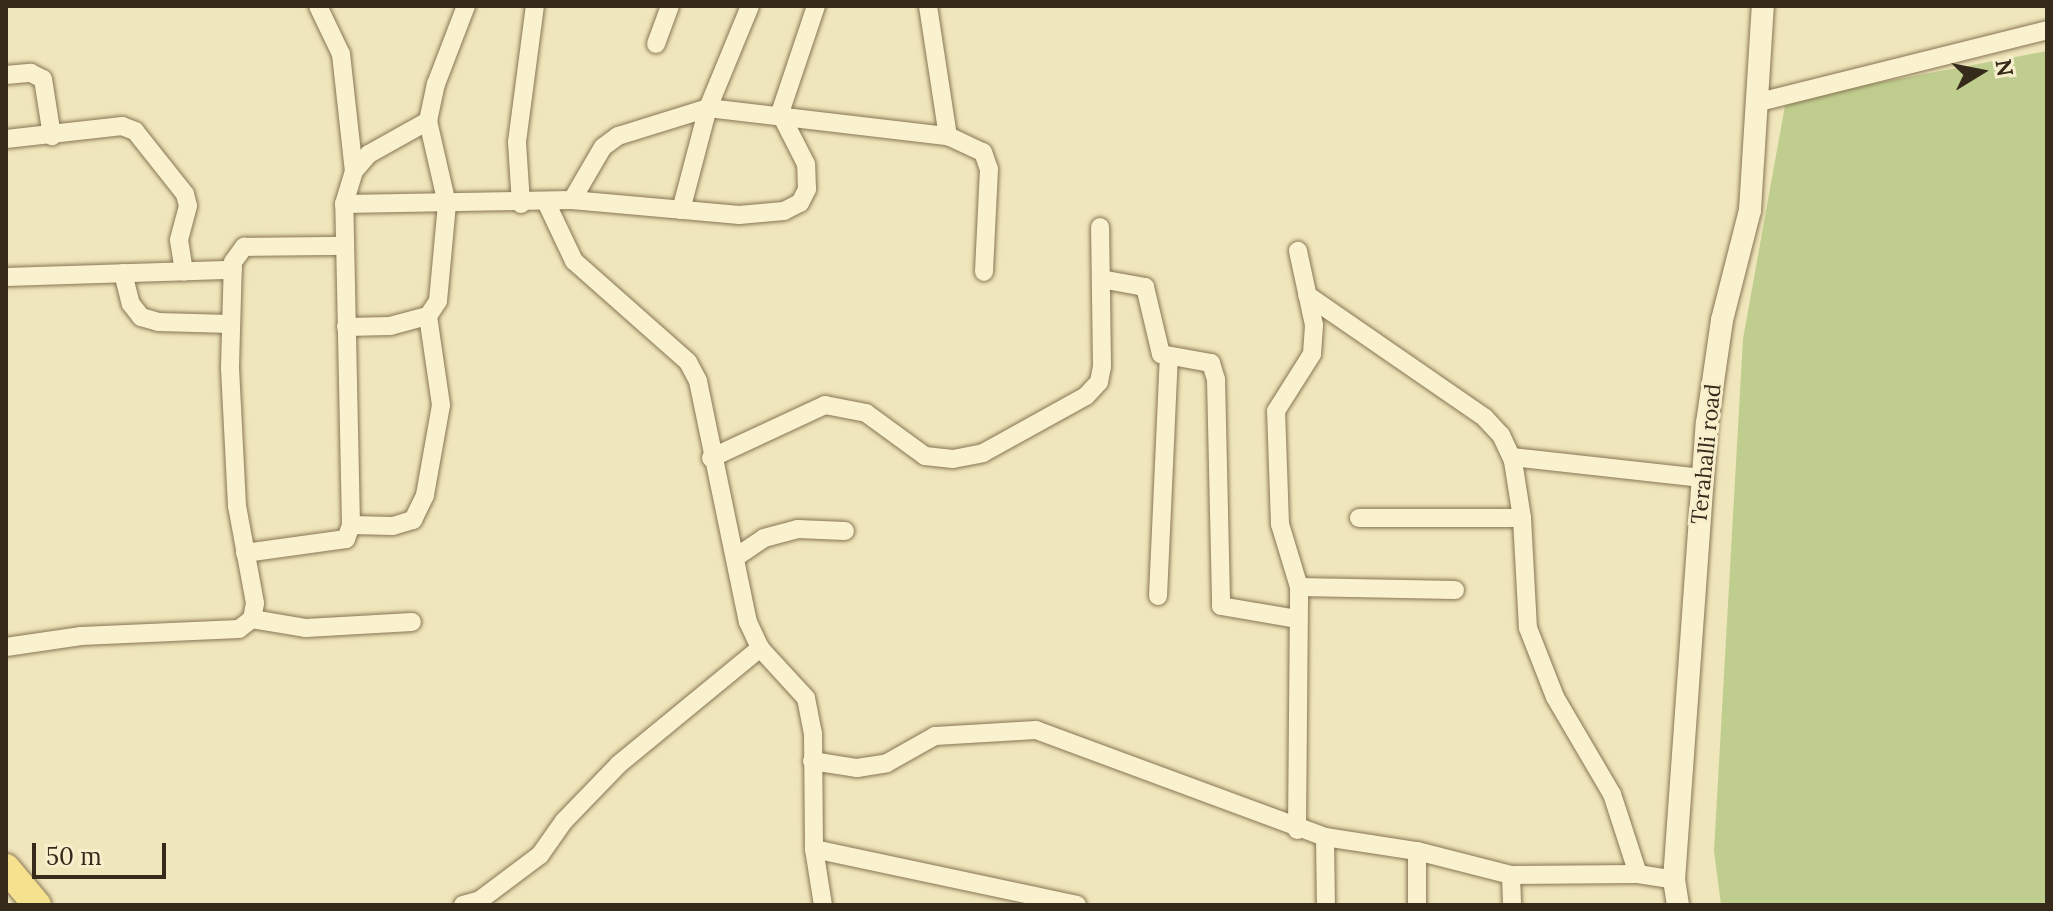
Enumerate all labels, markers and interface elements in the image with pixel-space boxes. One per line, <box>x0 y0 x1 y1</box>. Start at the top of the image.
north arrow <box>1941 32 2021 112</box>
text: N <box>1989 57 2020 79</box>
street label: Terahalli road <box>1686 383 1726 525</box>
scale bar <box>36 827 170 877</box>
text: 50 m <box>46 841 102 872</box>

